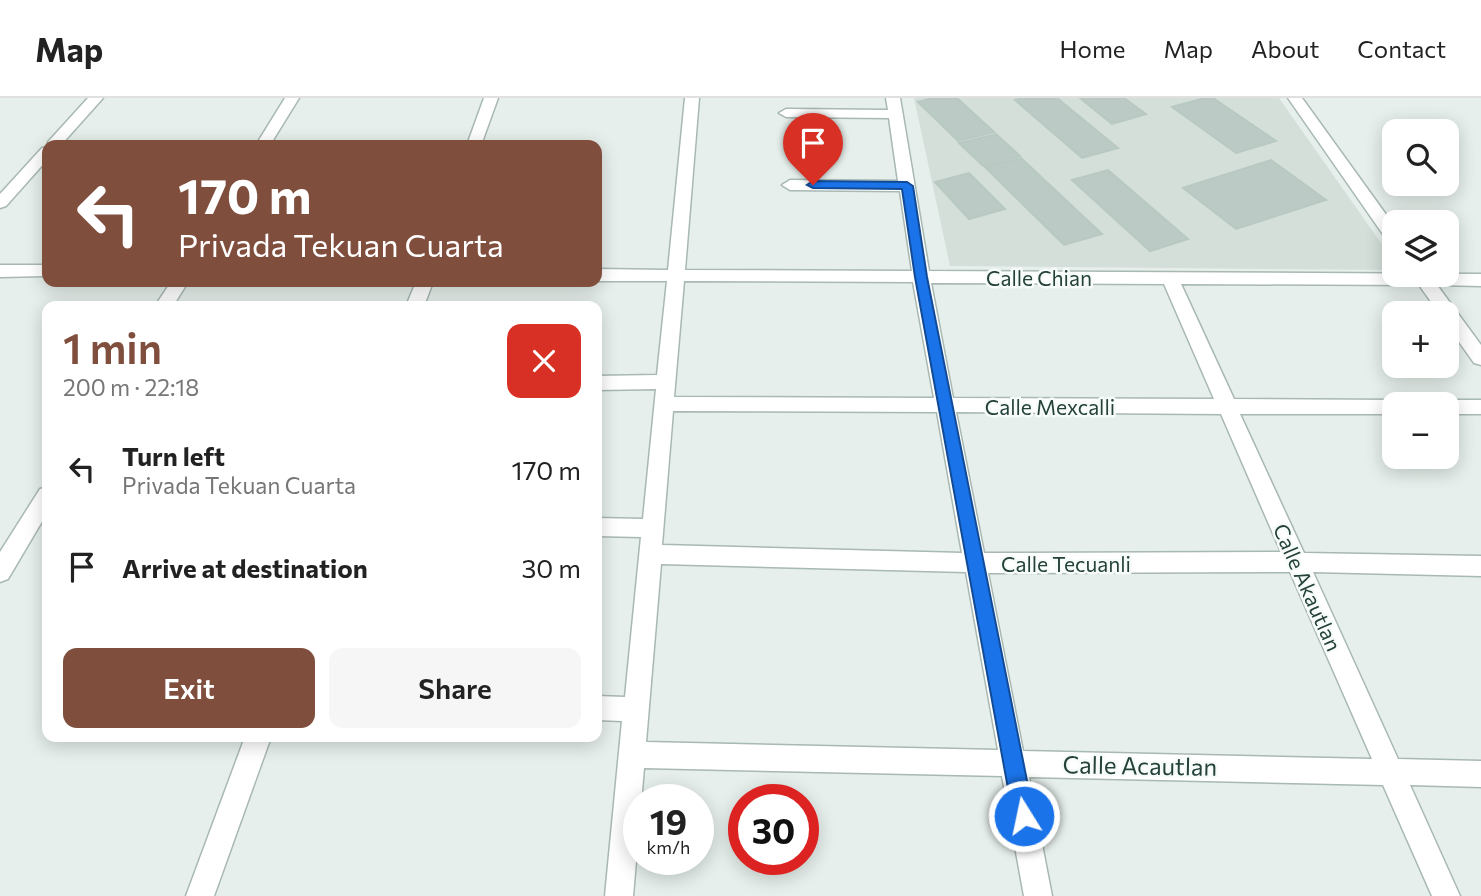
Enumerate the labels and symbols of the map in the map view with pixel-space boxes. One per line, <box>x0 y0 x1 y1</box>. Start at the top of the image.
pin <box>783 113 843 185</box>
street label: Calle Chian <box>986 265 1092 290</box>
street label: Calle Mexcalli <box>985 394 1115 419</box>
street label: Calle Akautlan <box>1269 519 1347 655</box>
street label: Calle Tecuanli <box>1001 551 1131 576</box>
street label: Calle Acautlan <box>1062 749 1218 781</box>
position arrow <box>987 779 1061 853</box>
speed limit sign: 30 <box>728 784 819 875</box>

